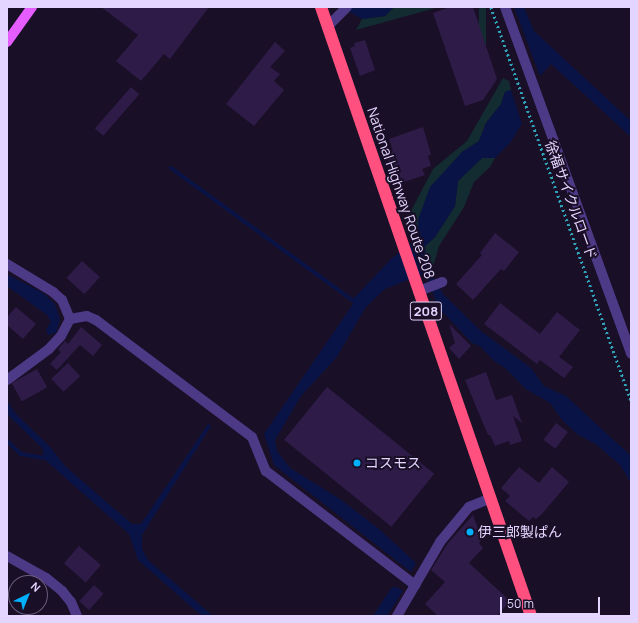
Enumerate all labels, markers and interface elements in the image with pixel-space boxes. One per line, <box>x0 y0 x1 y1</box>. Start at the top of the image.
street label: National Highway Route 208 <box>364 105 438 281</box>
street label: 徐福サイクルロード <box>542 138 600 262</box>
road number: 208 <box>409 300 443 322</box>
place label: コスモス <box>365 455 421 471</box>
marker: コスモス <box>352 458 362 468</box>
place label: 伊三郎製ぱん <box>478 524 562 540</box>
marker: 伊三郎製ぱん <box>465 527 475 537</box>
north arrow <box>8 575 48 615</box>
text: N <box>28 578 44 595</box>
scale bar <box>502 589 602 615</box>
text: 50 m <box>507 595 534 612</box>

